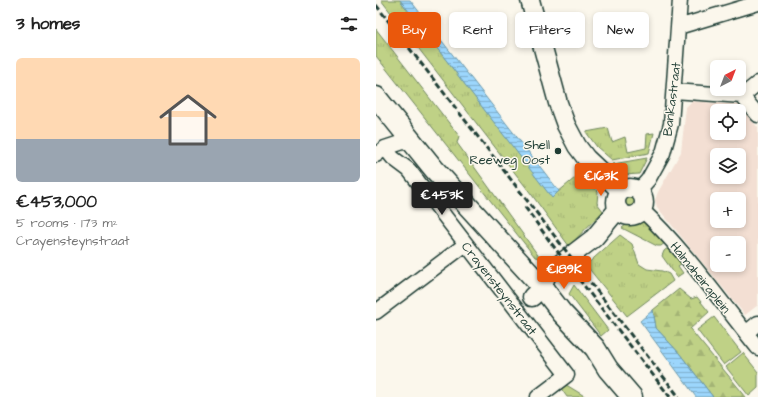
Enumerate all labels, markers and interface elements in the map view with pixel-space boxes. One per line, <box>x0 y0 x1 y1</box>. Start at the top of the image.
text: 3 homes <box>16 12 80 36</box>
chip: Buy <box>388 12 441 48</box>
chip: Rent <box>449 12 507 48</box>
chip: Filters <box>515 12 585 48</box>
chip: New <box>593 12 649 48</box>
icon: filters <box>338 13 360 35</box>
street label: Bankastraat <box>659 60 686 137</box>
north arrow <box>710 60 746 96</box>
map controls <box>710 60 746 272</box>
icon: home <box>152 84 224 156</box>
button: locate <box>710 104 746 140</box>
place label: Shell Reeweg Oost <box>469 136 551 170</box>
marker: Shell Reeweg Oost <box>553 146 563 156</box>
button: layers <box>710 148 746 184</box>
pin: €163K <box>573 163 629 197</box>
text: €163K <box>584 167 618 185</box>
pin: €453K <box>414 182 470 216</box>
text: €453K <box>421 186 463 204</box>
text: €453,000 <box>16 190 97 214</box>
button: + <box>710 192 746 228</box>
text: 5 rooms · 173 m² <box>16 214 118 232</box>
text: Crayensteynstraat <box>16 232 130 250</box>
button: − <box>710 236 746 272</box>
street label: Crayensteynstraat <box>456 238 542 340</box>
street label: Halmaheiraplein <box>666 238 735 318</box>
pin: €189K <box>536 256 592 290</box>
text: €189K <box>546 260 582 278</box>

